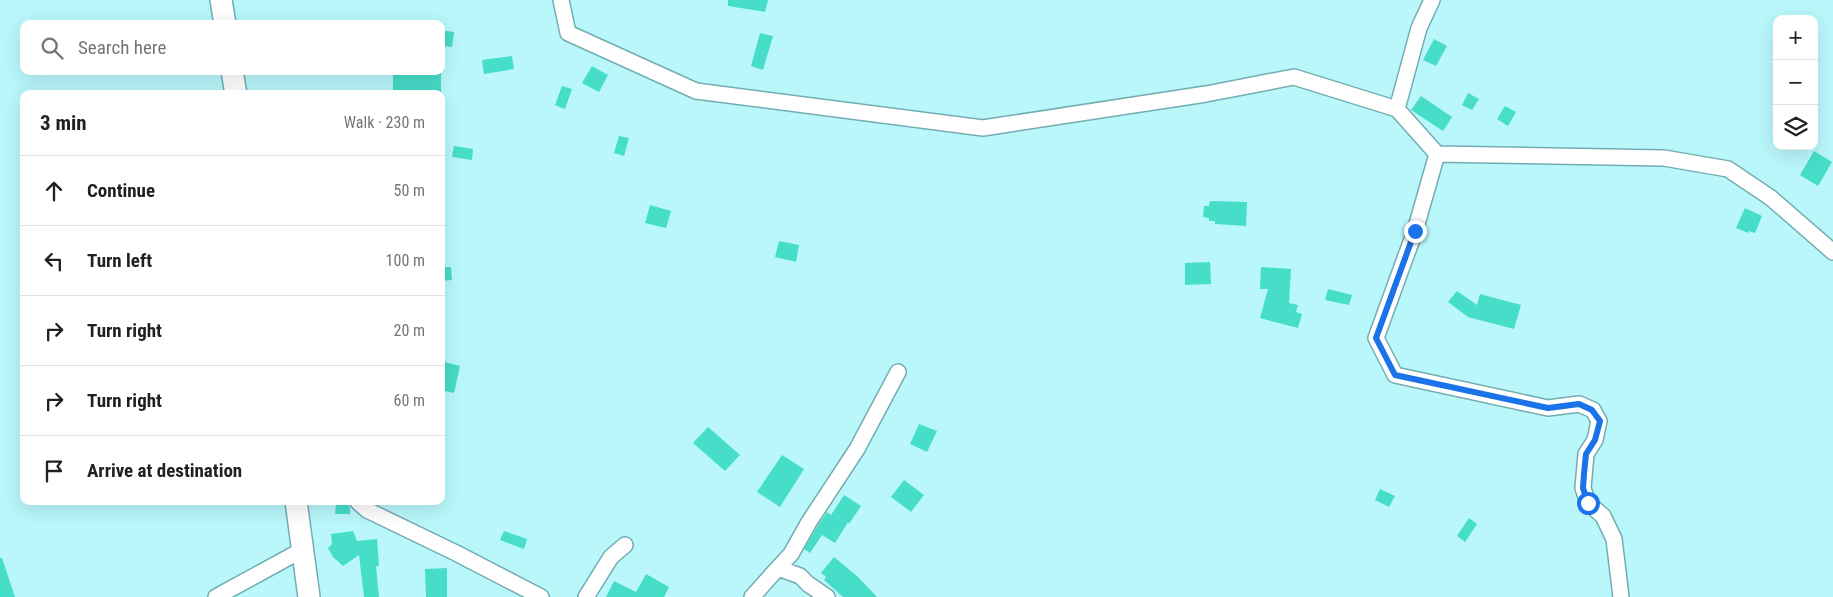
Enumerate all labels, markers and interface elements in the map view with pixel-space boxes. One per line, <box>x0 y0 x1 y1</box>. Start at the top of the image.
map controls <box>1773 15 1818 150</box>
button: + <box>1773 15 1818 60</box>
search box <box>20 20 445 75</box>
icon: search <box>38 34 66 62</box>
text: Search here <box>78 36 166 59</box>
button: − <box>1773 60 1818 105</box>
button: layers <box>1773 105 1818 150</box>
text: 3 min <box>40 111 87 135</box>
text: Walk · 230 m <box>344 113 425 132</box>
icon: ahead <box>40 177 68 205</box>
text: Continue <box>87 179 155 202</box>
text: 50 m <box>393 181 425 200</box>
route end <box>1404 220 1427 243</box>
icon: left <box>40 247 68 275</box>
text: Turn left <box>87 249 152 272</box>
text: 100 m <box>386 251 425 270</box>
icon: right <box>40 317 68 345</box>
text: Turn right <box>87 319 162 342</box>
text: 20 m <box>393 321 425 340</box>
icon: right <box>40 387 68 415</box>
text: Turn right <box>87 389 162 412</box>
text: 60 m <box>393 391 425 410</box>
icon: arrive <box>40 457 68 485</box>
text: Arrive at destination <box>87 459 242 482</box>
route start <box>1577 492 1600 515</box>

